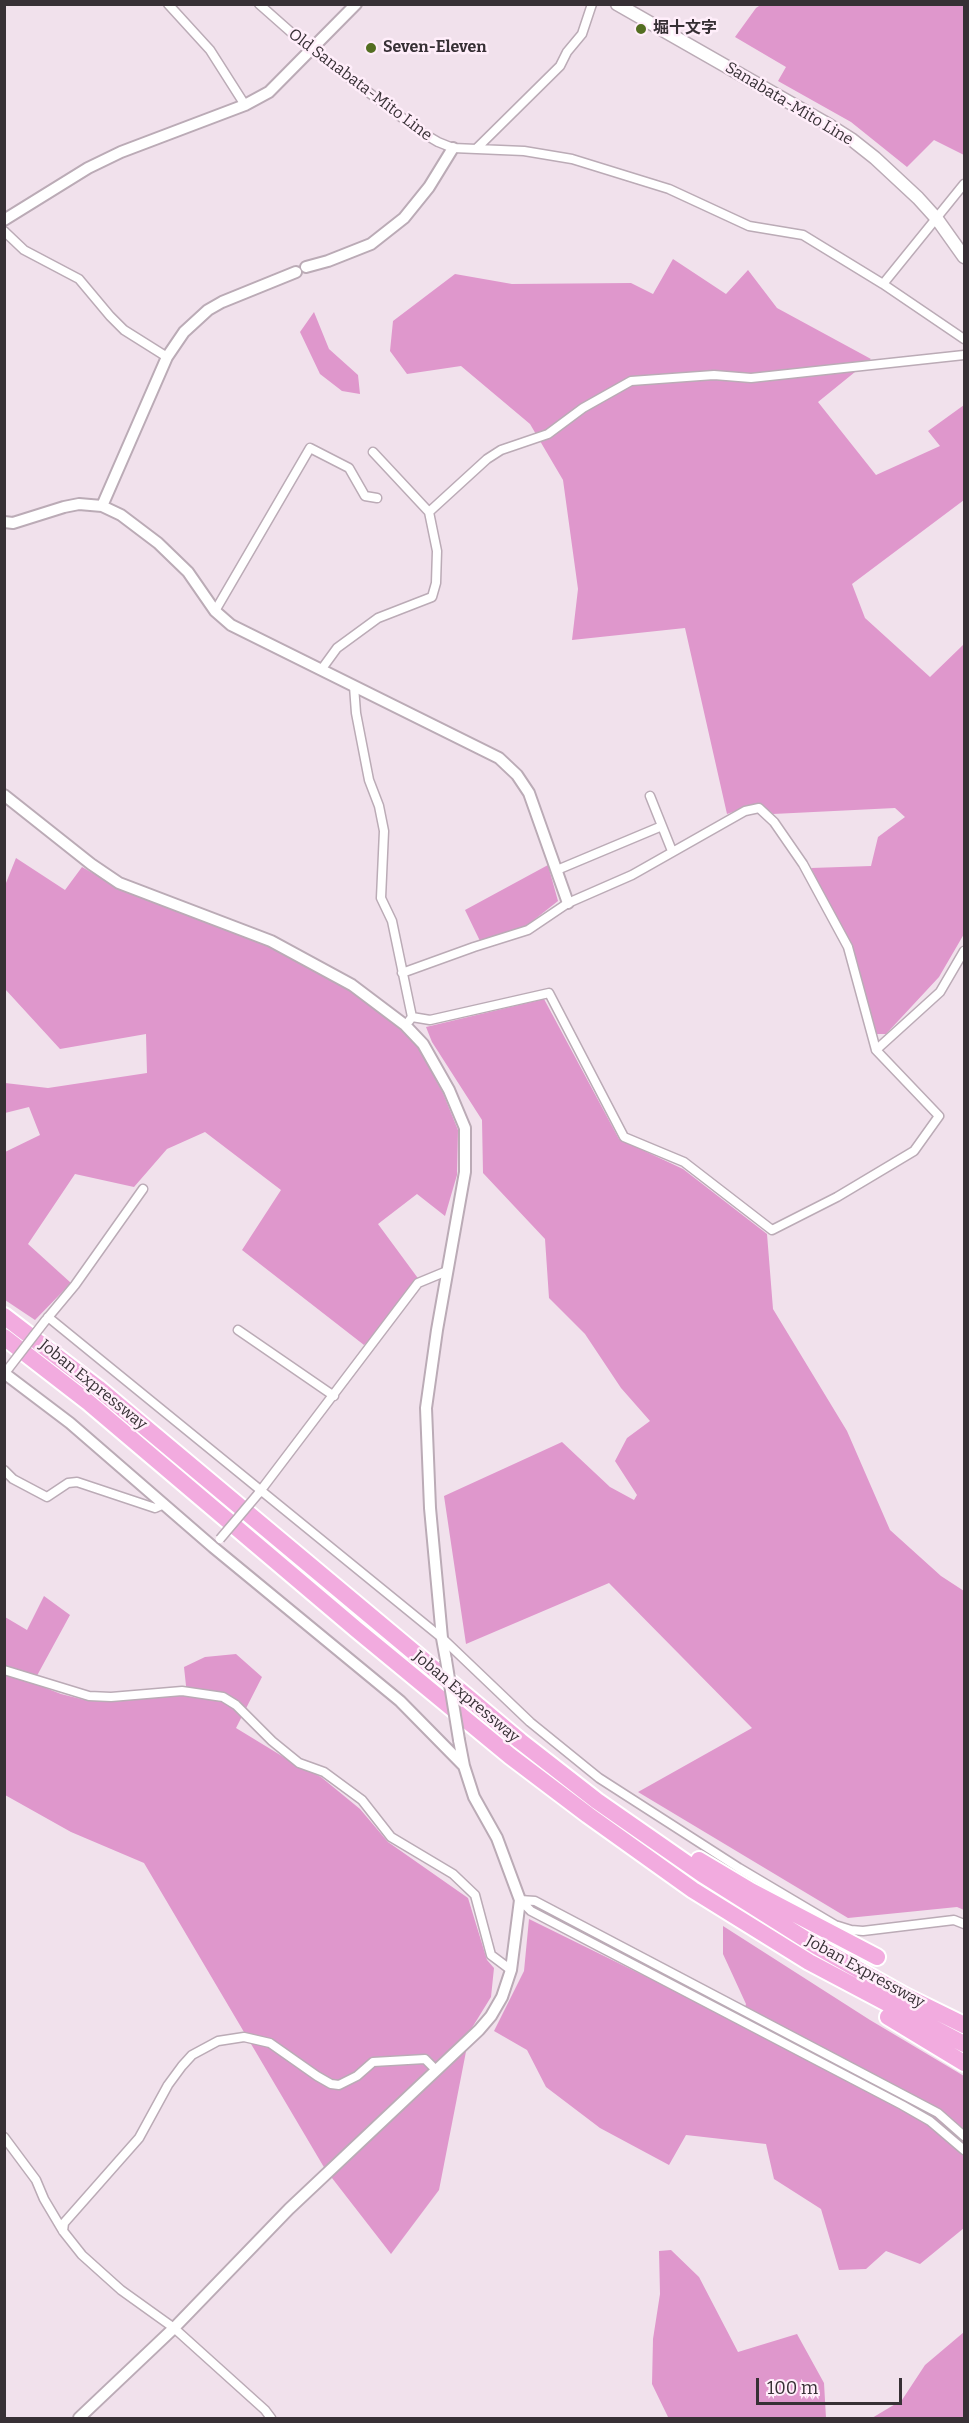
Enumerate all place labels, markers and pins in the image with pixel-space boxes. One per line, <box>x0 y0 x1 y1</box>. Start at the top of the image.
place label: 堀十文字 <box>653 19 717 39</box>
marker: 堀十文字 <box>634 22 648 36</box>
place label: Seven-Eleven <box>383 38 487 58</box>
marker: Seven-Eleven <box>364 41 378 55</box>

